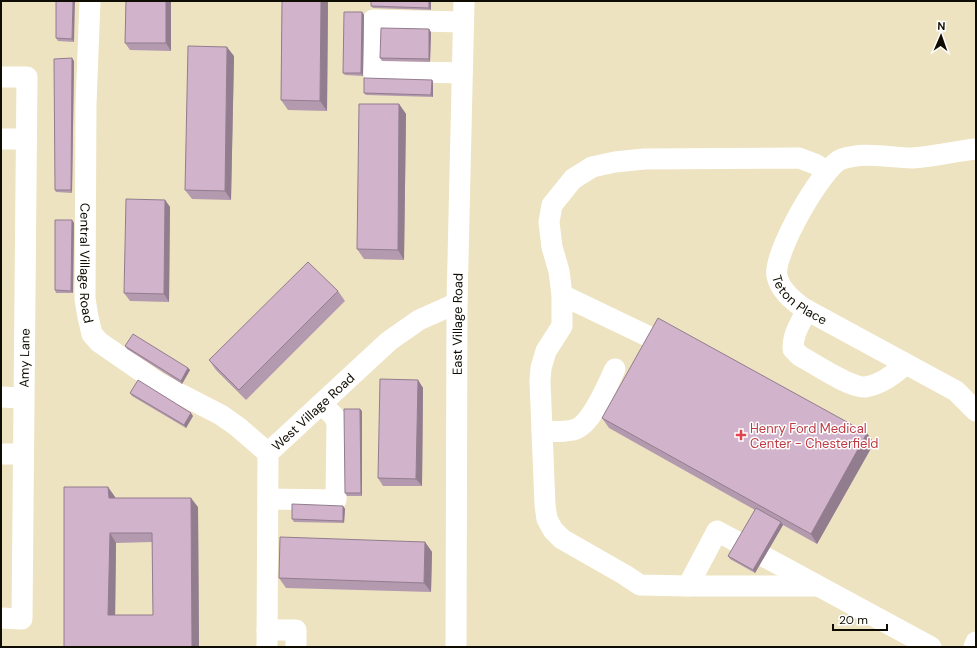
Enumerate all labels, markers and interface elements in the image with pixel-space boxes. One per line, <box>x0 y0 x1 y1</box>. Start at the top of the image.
north arrow <box>921 16 961 56</box>
text: N <box>937 19 946 33</box>
street label: Central Village Road <box>76 203 97 325</box>
street label: East Village Road <box>449 273 467 375</box>
street label: Teton Place <box>768 273 830 328</box>
street label: Amy Lane <box>15 328 34 388</box>
street label: West Village Road <box>268 369 358 455</box>
place label: Henry Ford Medical Center - Chesterfield <box>750 420 879 452</box>
marker: Henry Ford Medical Center - Chesterfield <box>735 429 747 441</box>
scale bar <box>833 606 887 632</box>
text: 20 m <box>839 612 868 628</box>

